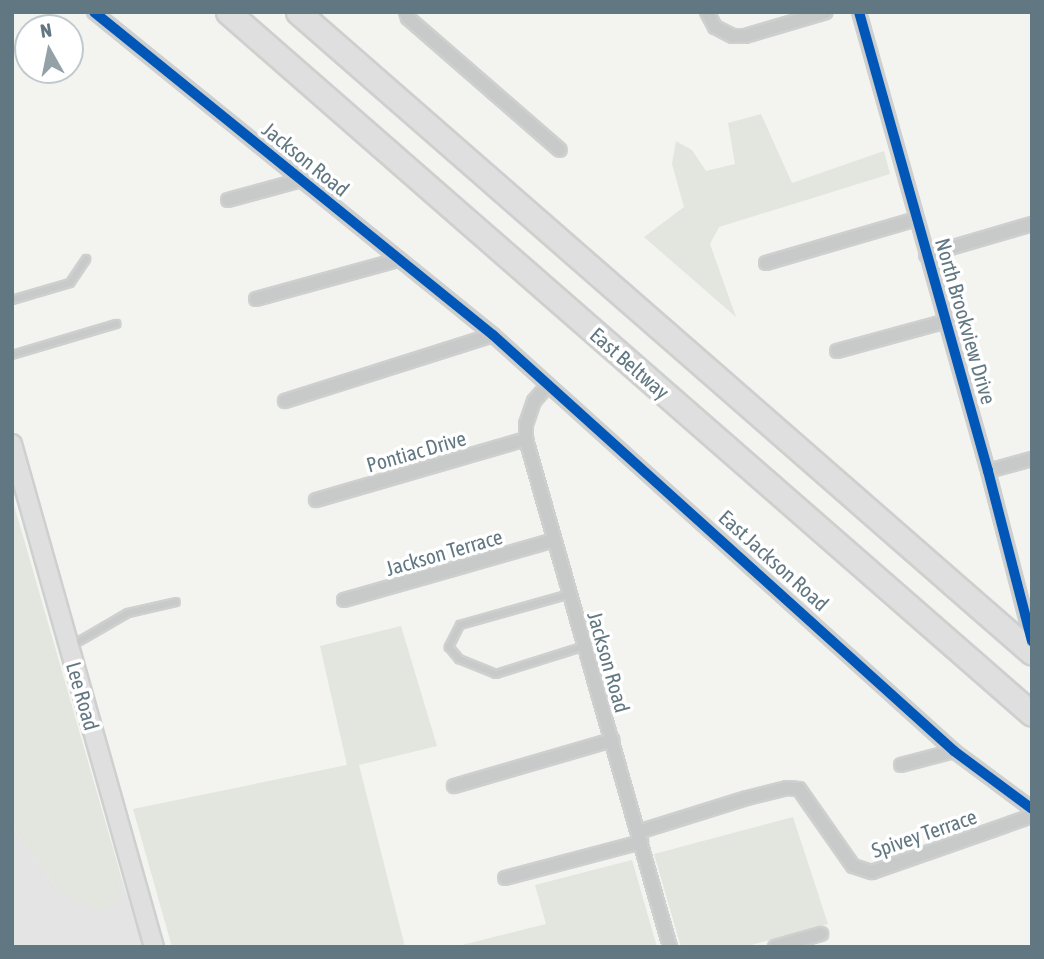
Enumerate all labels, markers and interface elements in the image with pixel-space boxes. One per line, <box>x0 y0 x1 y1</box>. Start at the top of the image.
north arrow <box>14 14 84 84</box>
text: N <box>39 18 53 42</box>
street label: Jackson Road <box>258 117 354 201</box>
street label: North Brookview Drive <box>930 235 1002 407</box>
street label: East Beltway <box>585 322 675 404</box>
street label: Pontiac Drive <box>363 425 469 477</box>
street label: East Jackson Road <box>714 504 834 616</box>
street label: Jackson Terrace <box>383 523 505 581</box>
street label: Jackson Road <box>583 609 635 715</box>
street label: Lee Road <box>61 659 105 733</box>
street label: Spivey Terrace <box>868 803 980 863</box>

